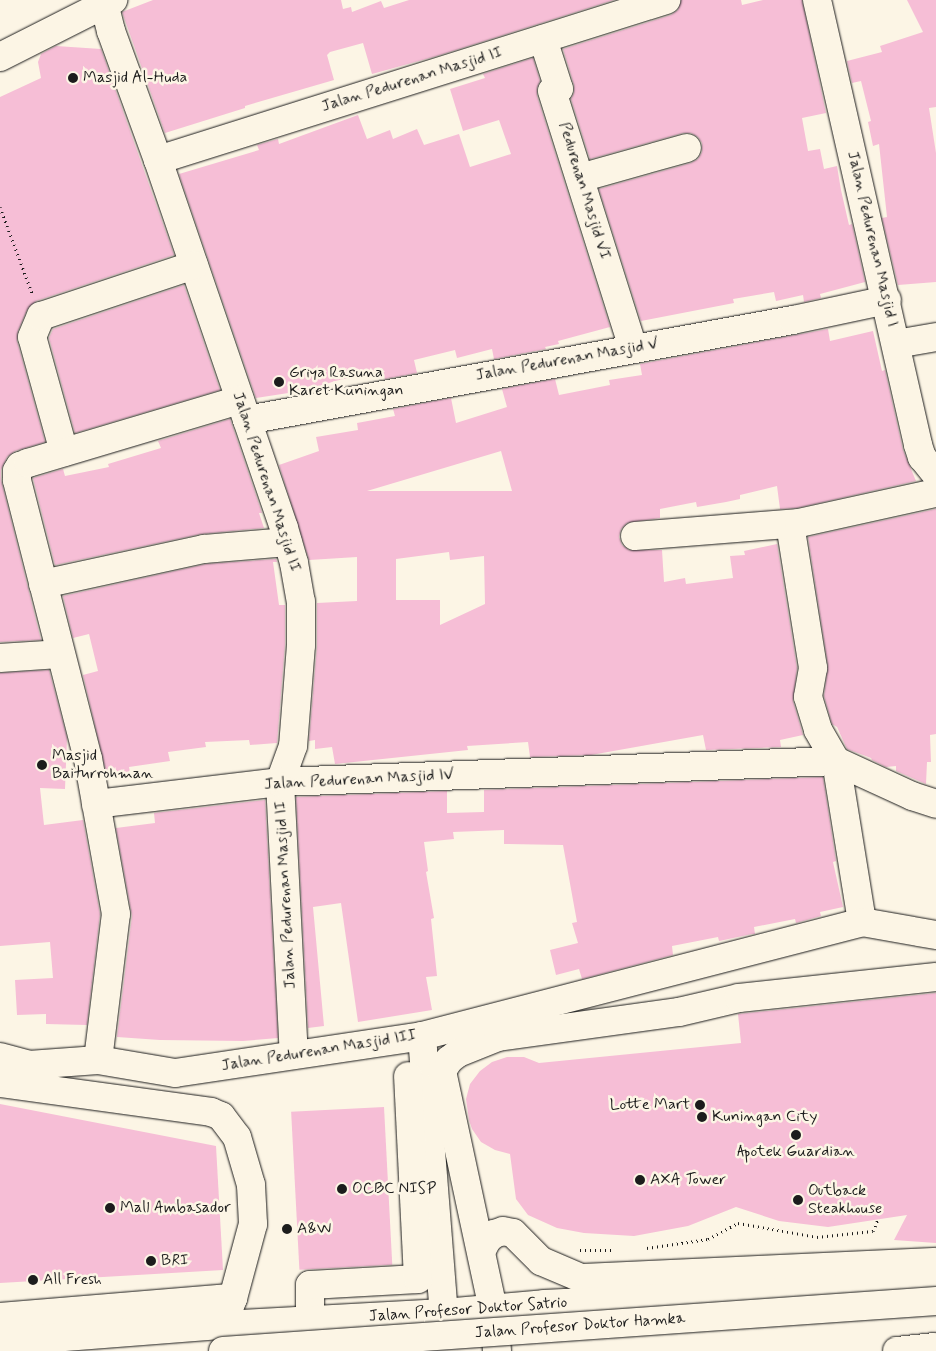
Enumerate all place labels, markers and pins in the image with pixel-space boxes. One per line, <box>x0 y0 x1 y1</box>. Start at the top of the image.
place label: Masjid Al-Huda <box>83 68 187 88</box>
marker: Masjid Al-Huda <box>67 72 79 84</box>
place label: Griya Rasuna Karet Kuningan <box>289 363 404 401</box>
marker: Griya Rasuna Karet Kuningan <box>273 376 285 388</box>
place label: Masjid Baiturrohman <box>52 746 153 784</box>
marker: Masjid Baiturrohman <box>36 759 48 771</box>
place label: Lotte Mart <box>609 1095 690 1115</box>
marker: Lotte Mart <box>694 1099 706 1111</box>
place label: Kuningan City <box>712 1107 814 1127</box>
marker: Kuningan City <box>696 1111 708 1123</box>
marker: Apotek Guardian <box>790 1129 802 1141</box>
place label: Apotek Guardian <box>741 1142 851 1162</box>
place label: AXA Tower <box>650 1170 725 1190</box>
marker: AXA Tower <box>634 1174 646 1186</box>
place label: OCBC NISP <box>352 1179 436 1199</box>
place label: Outback Steakhouse <box>808 1181 882 1219</box>
marker: OCBC NISP <box>336 1183 348 1195</box>
marker: Outback Steakhouse <box>792 1194 804 1206</box>
place label: Mall Ambasador <box>120 1198 231 1218</box>
marker: Mall Ambasador <box>104 1202 116 1214</box>
place label: A&W <box>297 1219 331 1239</box>
marker: A&W <box>281 1223 293 1235</box>
place label: BRI <box>161 1251 189 1271</box>
marker: BRI <box>145 1255 157 1267</box>
place label: All Fresh <box>43 1270 101 1290</box>
marker: All Fresh <box>27 1274 39 1286</box>

